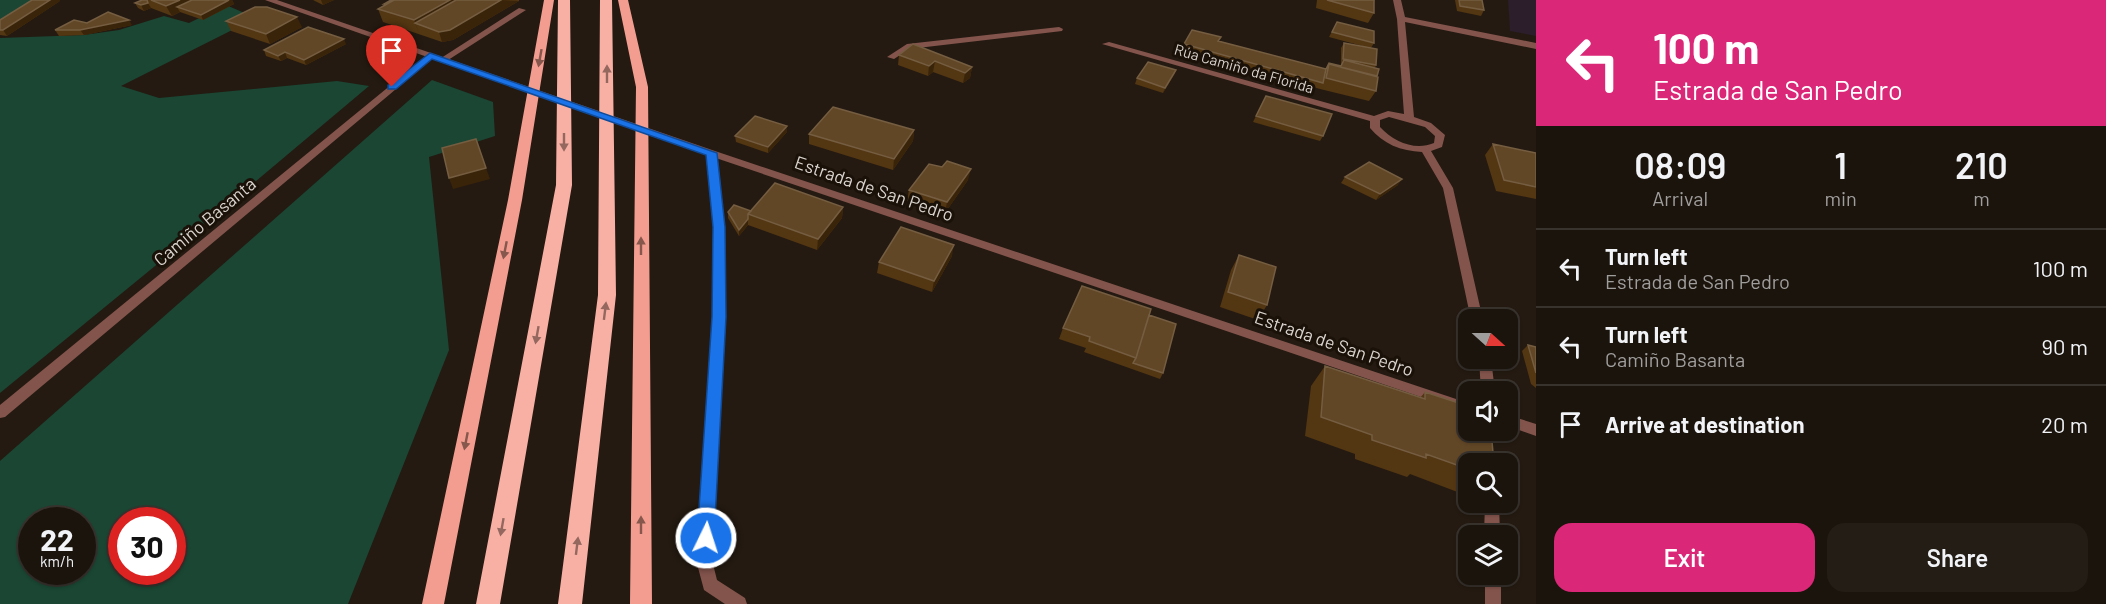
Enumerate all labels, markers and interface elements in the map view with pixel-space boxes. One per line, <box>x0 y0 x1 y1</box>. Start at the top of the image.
text: 100 m <box>1653 22 1759 72</box>
icon: left <box>1554 24 1632 102</box>
pin <box>366 25 417 87</box>
icon: arrive <box>375 34 408 67</box>
street label: Rúa Camiño da Florida <box>1172 40 1316 97</box>
one-way arrow <box>535 48 544 67</box>
one-way arrow <box>602 64 612 83</box>
text: Estrada de San Pedro <box>1653 73 1903 105</box>
one-way arrow <box>559 133 569 152</box>
text: 08:09 <box>1634 143 1726 186</box>
text: 1 <box>1834 143 1847 186</box>
text: 210 <box>1955 143 2008 186</box>
street label: Estrada de San Pedro <box>792 151 957 226</box>
street label: Camiño Basanta <box>149 172 260 270</box>
text: Arrival <box>1652 186 1708 210</box>
text: min <box>1824 186 1857 210</box>
text: m <box>1973 186 1990 210</box>
one-way arrow <box>636 236 646 255</box>
one-way arrow <box>499 240 509 259</box>
text: Turn left <box>1605 243 1688 269</box>
icon: left <box>1554 252 1587 285</box>
text: 100 m <box>2033 255 2088 281</box>
text: Estrada de San Pedro <box>1605 269 1790 293</box>
one-way arrow <box>600 301 610 320</box>
street label: Estrada de San Pedro <box>1252 306 1417 381</box>
north arrow <box>1458 309 1518 369</box>
map controls <box>1458 309 1518 585</box>
text: Turn left <box>1605 321 1688 347</box>
one-way arrow <box>532 326 541 345</box>
icon: left <box>1554 330 1587 363</box>
text: 90 m <box>2042 333 2088 359</box>
text: Camiño Basanta <box>1605 347 1745 371</box>
button: sound <box>1458 381 1518 441</box>
icon: arrive <box>1554 408 1587 441</box>
text: Arrive at destination <box>1605 411 1804 437</box>
text: 20 m <box>2041 411 2088 437</box>
one-way arrow <box>461 431 470 450</box>
button: search <box>1458 453 1518 513</box>
position arrow <box>674 506 738 570</box>
speed limit sign: 30 <box>108 507 186 585</box>
one-way arrow <box>636 515 646 534</box>
one-way arrow <box>497 518 506 537</box>
text: 22 <box>40 521 74 557</box>
button: Exit <box>1554 523 1815 592</box>
button: Share <box>1827 523 2088 592</box>
button: layers <box>1458 525 1518 585</box>
one-way arrow <box>572 536 582 555</box>
text: km/h <box>40 552 74 570</box>

